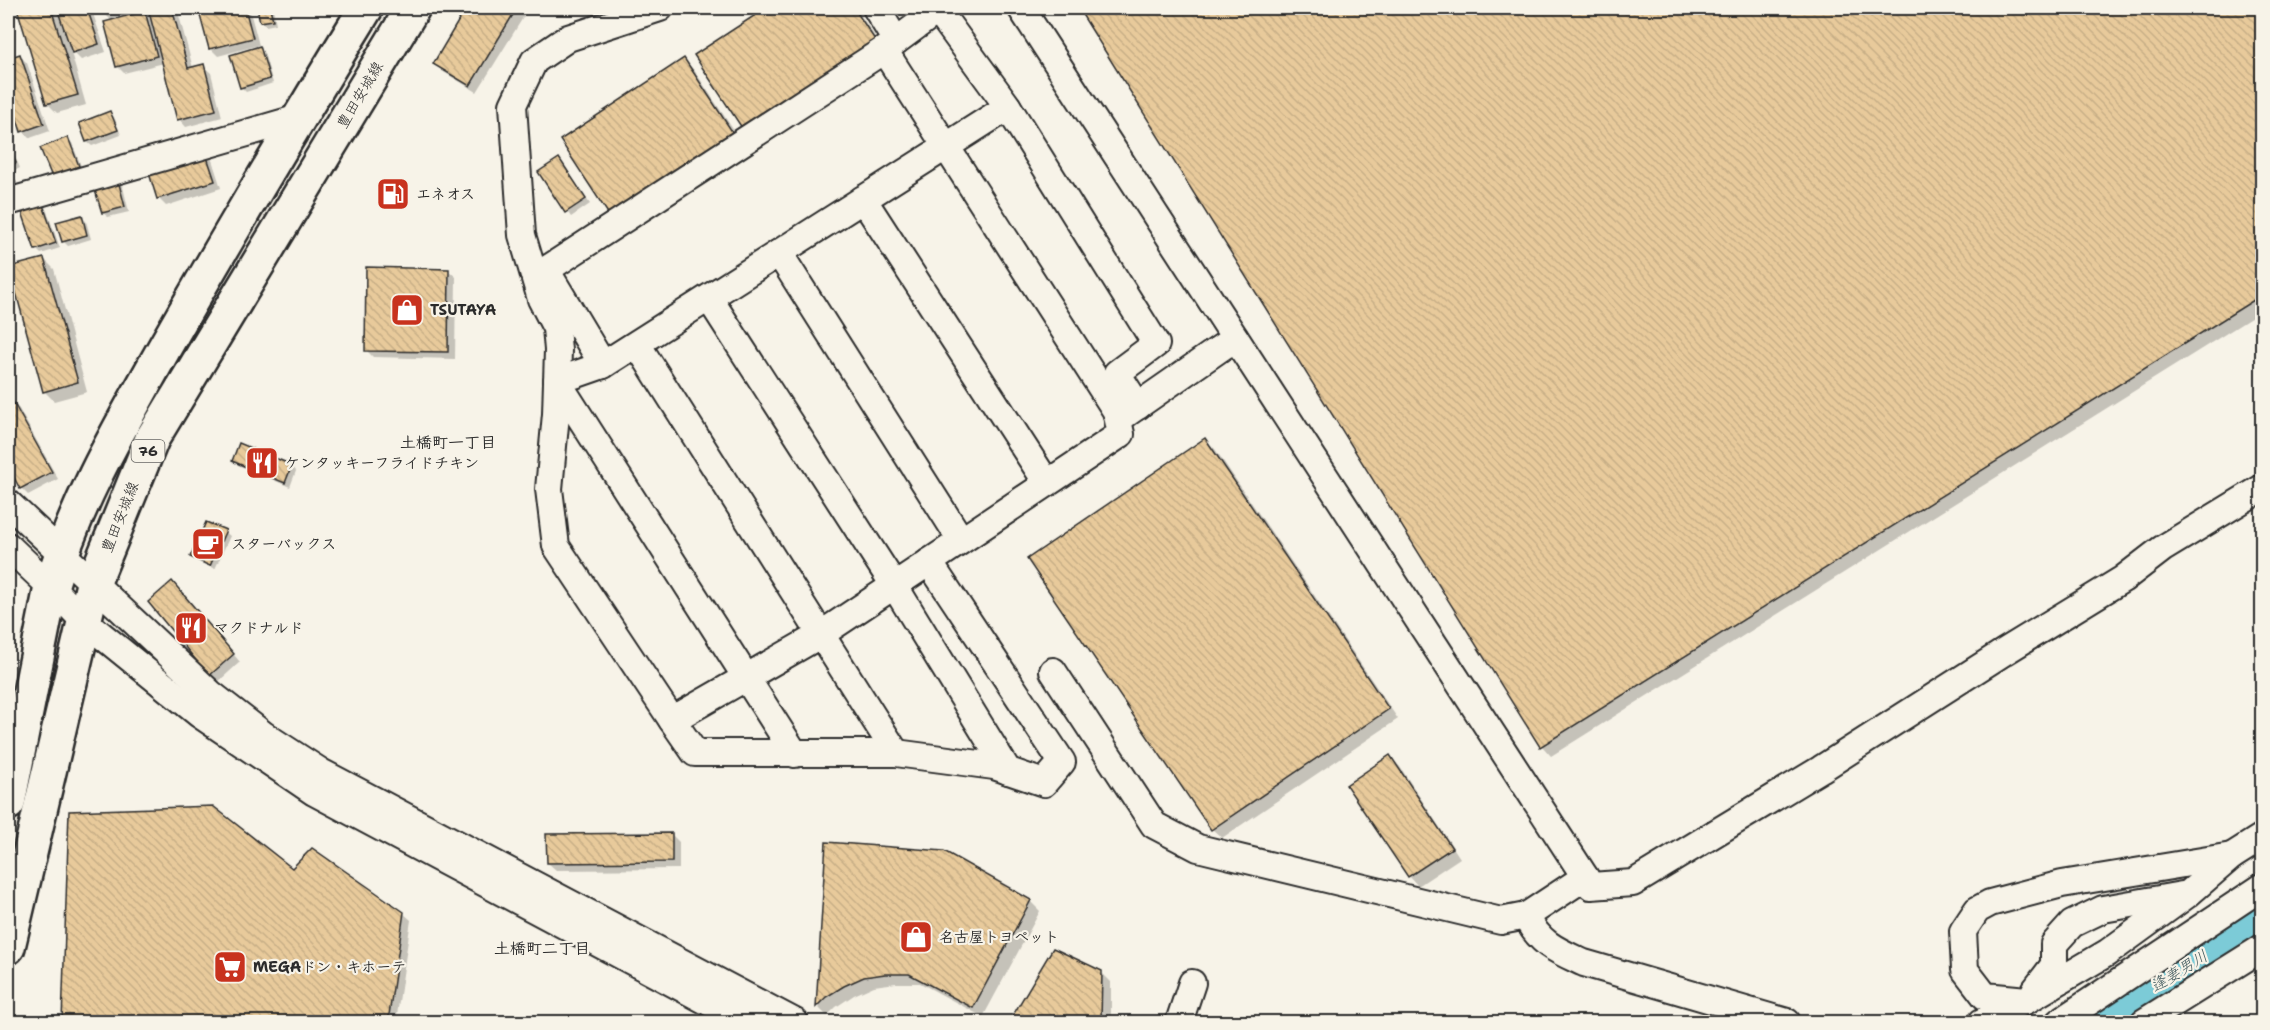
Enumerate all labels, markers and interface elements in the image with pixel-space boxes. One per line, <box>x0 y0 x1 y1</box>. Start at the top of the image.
street label: 豊田安城線 <box>332 58 388 132</box>
fuel station icon: エネオス <box>375 176 411 212</box>
place label: エネオス <box>416 184 475 204</box>
shop icon: TSUTAYA <box>389 292 425 328</box>
place label: TSUTAYA <box>430 300 497 320</box>
district label: 土橋町一丁目 <box>400 432 496 453</box>
road number: 76 <box>132 440 164 462</box>
restaurant icon: ケンタッキーフライドチキン <box>244 445 280 481</box>
place label: ケンタッキーフライドチキン <box>285 453 479 473</box>
street label: 豊田安城線 <box>97 478 143 556</box>
cafe icon: スターバックス <box>190 526 226 562</box>
place label: スターバックス <box>231 534 336 554</box>
restaurant icon: マクドナルド <box>173 610 209 646</box>
place label: マクドナルド <box>214 618 303 638</box>
shop icon: 名古屋トヨペット <box>898 919 934 955</box>
place label: 名古屋トヨペット <box>939 927 1059 947</box>
district label: 土橋町二丁目 <box>494 938 590 959</box>
water label: 逢妻男川 <box>2146 945 2212 997</box>
supermarket icon: MEGAドン・キホーテ <box>212 949 248 985</box>
place label: MEGAドン・キホーテ <box>253 957 406 977</box>

